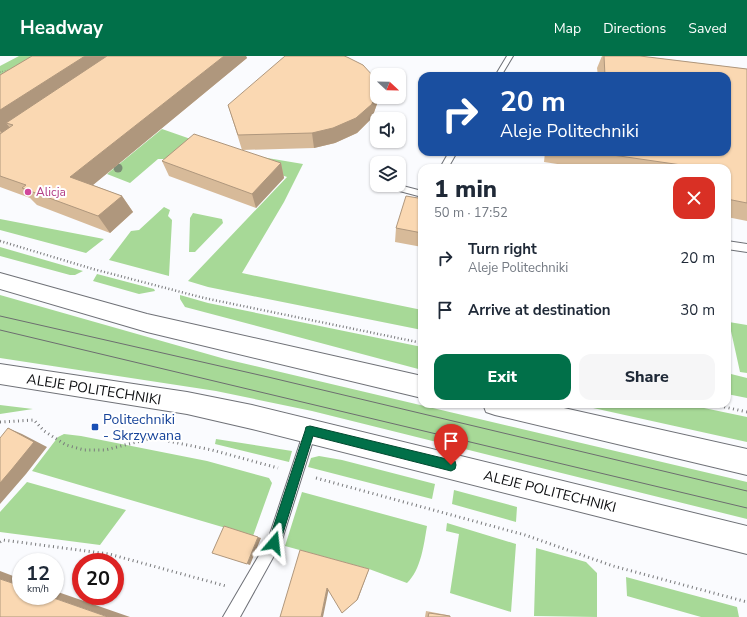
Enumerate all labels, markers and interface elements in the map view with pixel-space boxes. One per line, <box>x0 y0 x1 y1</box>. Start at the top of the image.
text: Headway <box>20 15 103 41</box>
text: Map <box>554 19 581 38</box>
text: Directions <box>603 19 666 38</box>
text: Saved <box>688 19 727 38</box>
north arrow <box>370 68 406 104</box>
map controls <box>370 68 406 192</box>
text: 20 m <box>500 83 566 121</box>
icon: right <box>434 88 486 140</box>
button: sound <box>370 112 406 148</box>
text: Aleje Politechniki <box>500 119 639 143</box>
button: layers <box>370 156 406 192</box>
text: 1 min <box>434 173 497 205</box>
button: close <box>673 177 715 219</box>
place label: Alicja <box>36 184 66 200</box>
marker: Alicja <box>23 187 33 197</box>
text: 50 m · 17:52 <box>434 204 508 222</box>
text: Turn right <box>468 239 537 259</box>
icon: right <box>434 247 456 269</box>
text: 20 m <box>680 248 715 268</box>
text: Aleje Politechniki <box>468 259 568 277</box>
icon: arrive <box>434 299 456 321</box>
text: Arrive at destination <box>468 300 611 320</box>
text: 30 m <box>680 300 715 320</box>
button: Exit <box>434 354 571 400</box>
button: Share <box>579 354 715 400</box>
street label: ALEJE POLITECHNIKI <box>25 369 163 410</box>
place label: Politechniki - Skrzywana <box>103 410 181 445</box>
marker: Politechniki - Skrzywana <box>90 422 100 432</box>
pin <box>434 424 468 465</box>
icon: arrive <box>440 430 462 452</box>
street label: ALEJE POLITECHNIKI <box>482 466 618 517</box>
position arrow <box>253 522 295 564</box>
speed limit sign: 20 <box>72 553 124 605</box>
text: 12 <box>26 560 50 587</box>
text: km/h <box>27 582 49 596</box>

